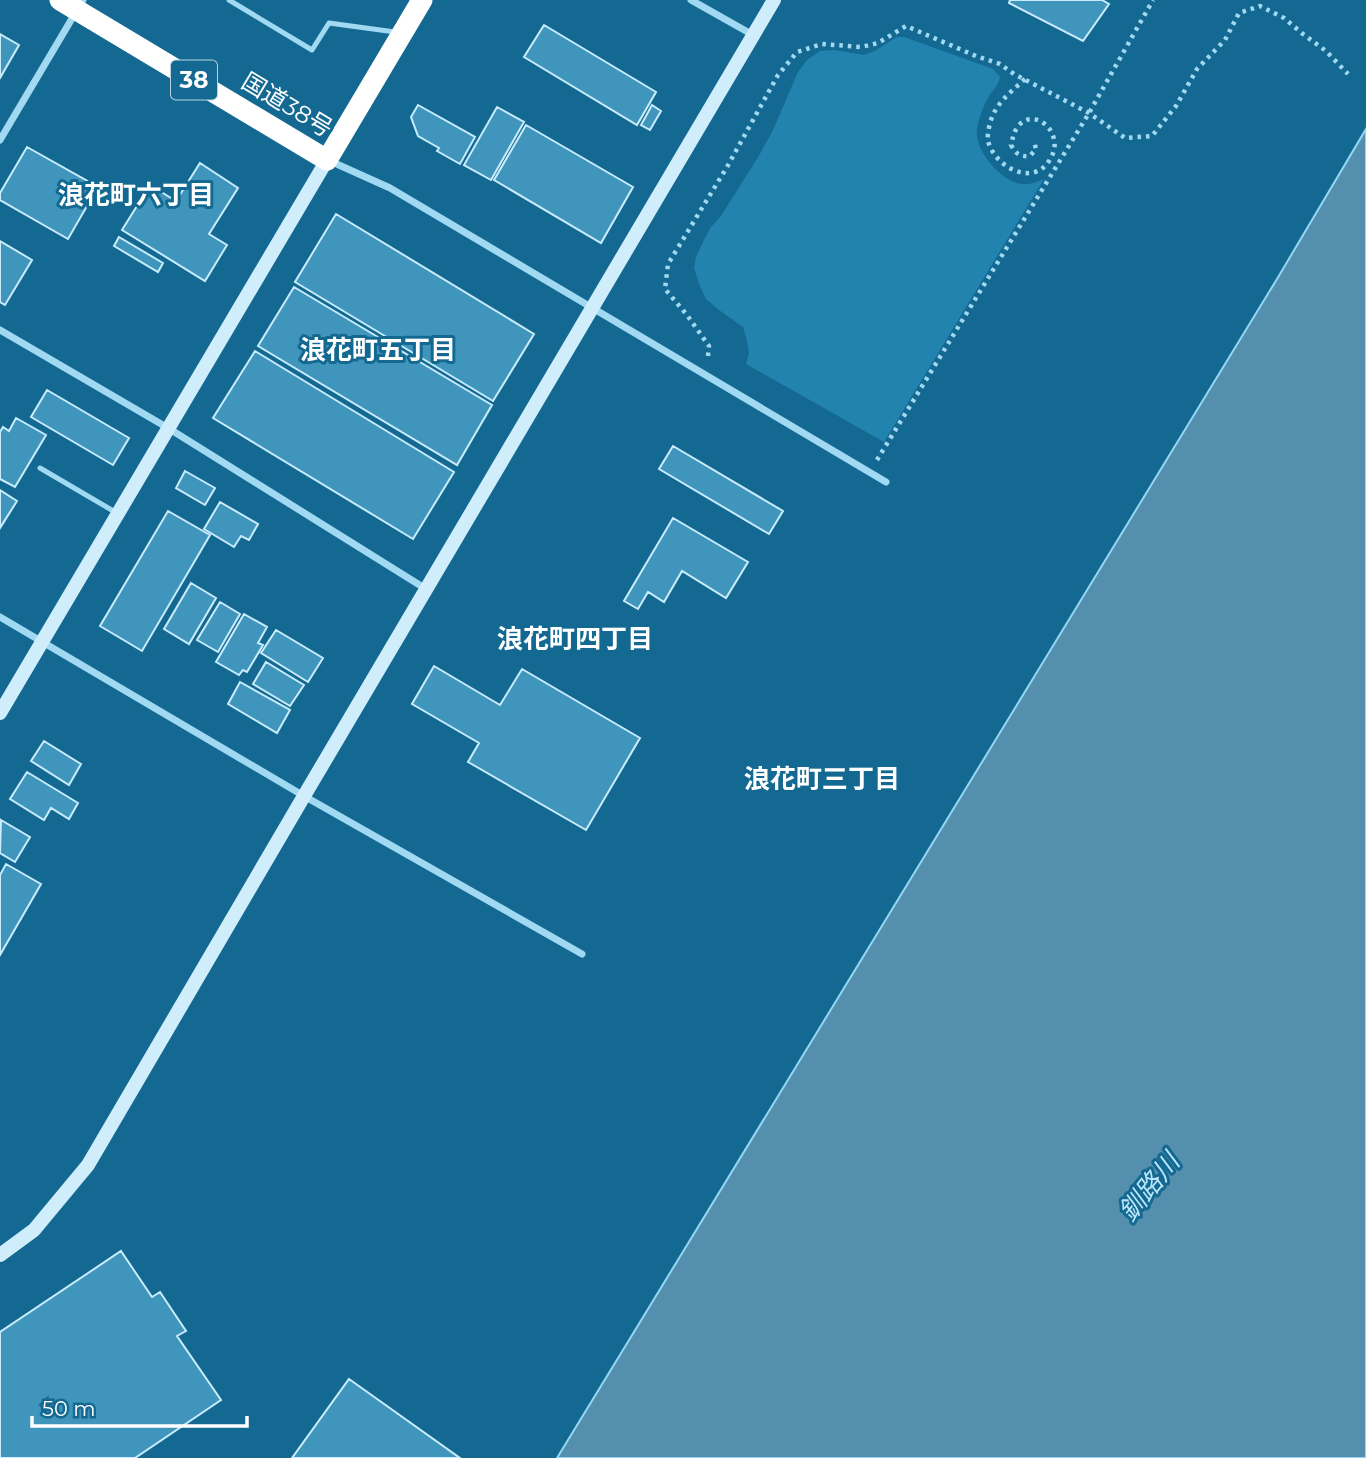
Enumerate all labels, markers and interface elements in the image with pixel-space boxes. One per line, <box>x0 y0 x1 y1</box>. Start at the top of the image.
road number: 38 <box>171 60 217 100</box>
street label: 国道38号 <box>237 66 338 143</box>
district label: 浪花町六丁目 <box>58 179 214 211</box>
district label: 浪花町五丁目 <box>300 334 456 366</box>
district label: 浪花町四丁目 <box>497 623 653 655</box>
district label: 浪花町三丁目 <box>744 763 900 795</box>
water label: 釧路川 <box>1112 1144 1188 1227</box>
scale bar <box>32 1384 247 1428</box>
text: 50 m <box>42 1396 96 1421</box>

